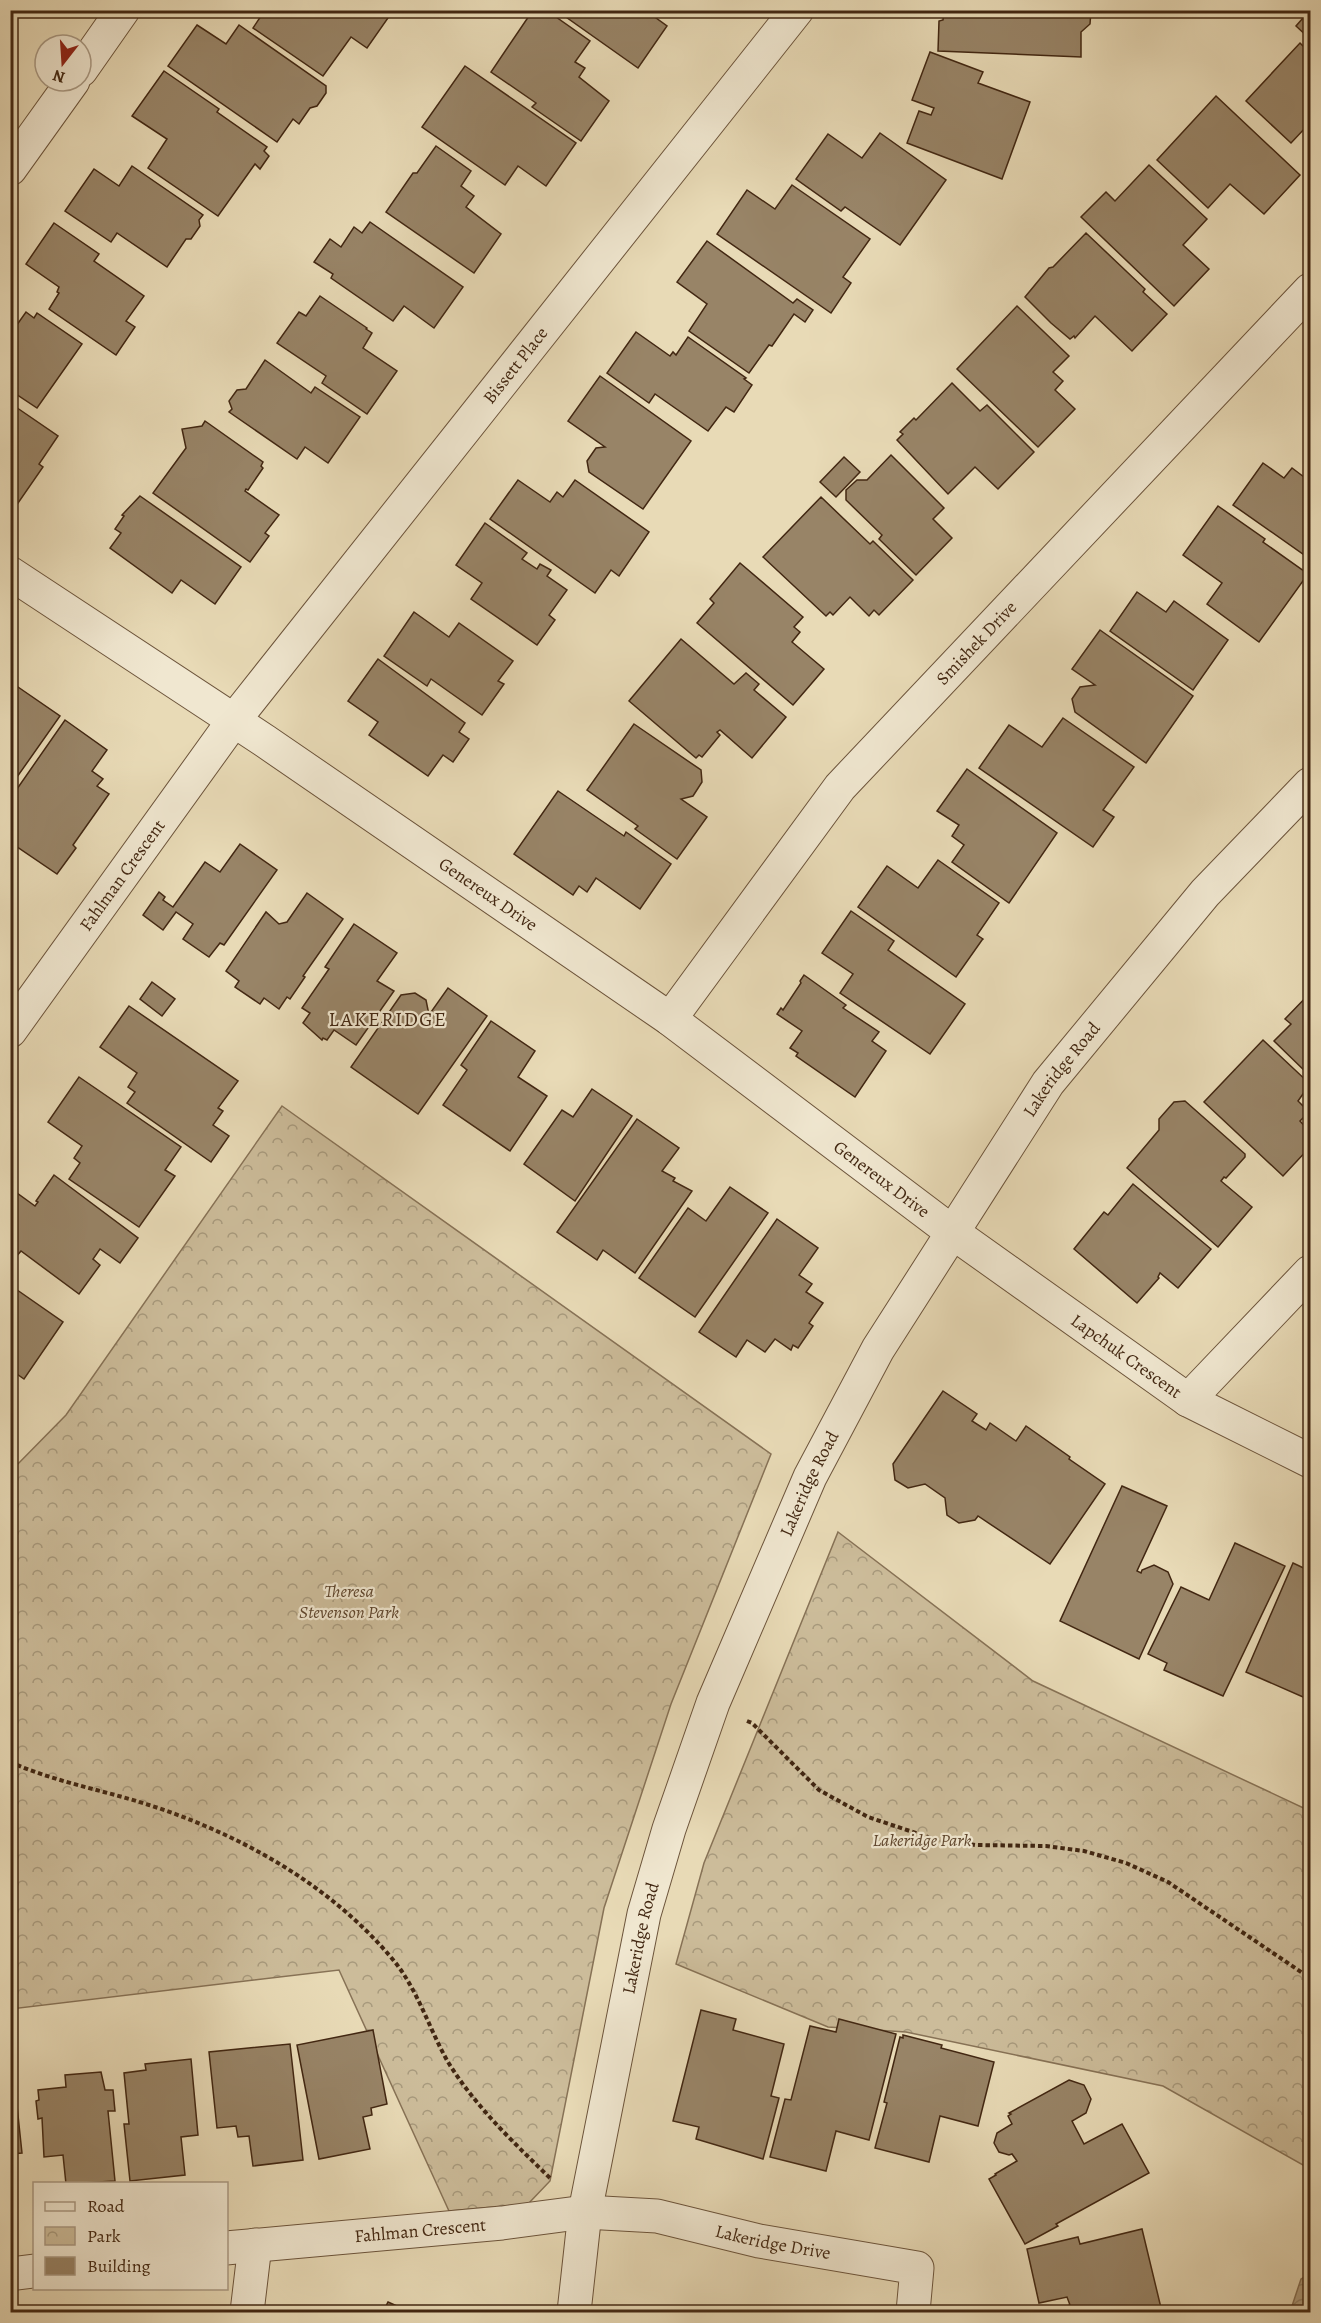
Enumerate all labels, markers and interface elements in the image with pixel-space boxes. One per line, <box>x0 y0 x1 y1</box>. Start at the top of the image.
north arrow <box>33 33 93 93</box>
text: N <box>50 64 68 89</box>
street label: Bissett Place <box>477 322 553 409</box>
street label: Smishek Drive <box>931 596 1022 690</box>
street label: Fahlman Crescent <box>74 815 171 936</box>
street label: Genereux Drive <box>434 852 542 937</box>
district label: LAKERIDGE <box>329 1006 447 1033</box>
street label: Lakeridge Road <box>1017 1017 1106 1122</box>
street label: Genereux Drive <box>829 1135 935 1223</box>
street label: Lapchuk Crescent <box>1066 1308 1187 1404</box>
street label: Lakeridge Road <box>774 1426 845 1540</box>
park label: Theresa Stevenson Park <box>299 1579 399 1624</box>
park label: Lakeridge Park <box>872 1828 972 1852</box>
street label: Lakeridge Road <box>616 1879 665 1996</box>
legend <box>33 2182 228 2290</box>
text: Road <box>87 2194 125 2218</box>
street label: Fahlman Crescent <box>353 2213 487 2248</box>
street label: Lakeridge Drive <box>713 2219 832 2265</box>
text: Park <box>87 2224 121 2248</box>
text: Building <box>87 2254 151 2278</box>

